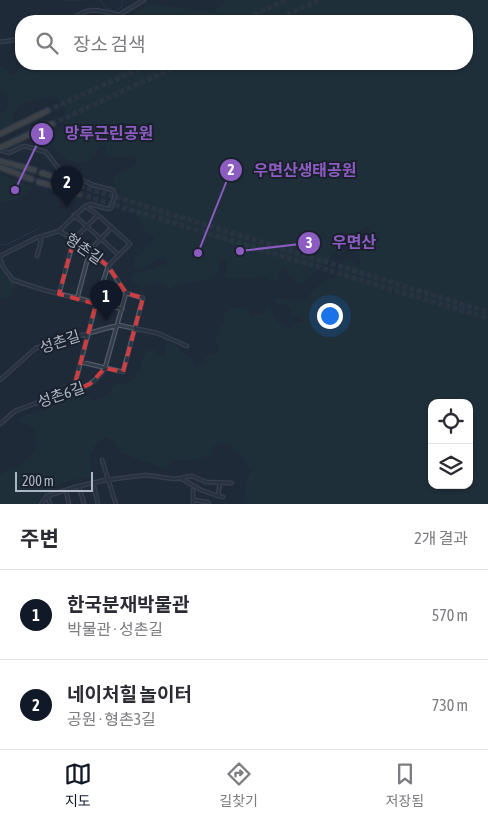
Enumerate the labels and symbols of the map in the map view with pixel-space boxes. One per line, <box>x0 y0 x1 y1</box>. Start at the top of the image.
callout: 망루근린공원 <box>30 118 163 149</box>
text: 망루근린공원 <box>65 124 153 142</box>
text: 1 <box>38 125 46 142</box>
callout: 우면산생태공원 <box>219 155 367 186</box>
text: 2 <box>227 161 235 178</box>
text: 우면산생태공원 <box>253 161 357 179</box>
pin: 2 <box>51 166 83 207</box>
callout: 우면산 <box>297 227 386 258</box>
street label: 형촌길 <box>62 230 106 267</box>
text: 우면산 <box>332 233 376 251</box>
text: 3 <box>305 234 313 251</box>
pin: 1 <box>90 280 122 321</box>
your location <box>317 303 343 329</box>
street label: 성촌길 <box>38 327 82 356</box>
street label: 성촌6길 <box>35 379 87 410</box>
scale bar <box>15 469 92 492</box>

